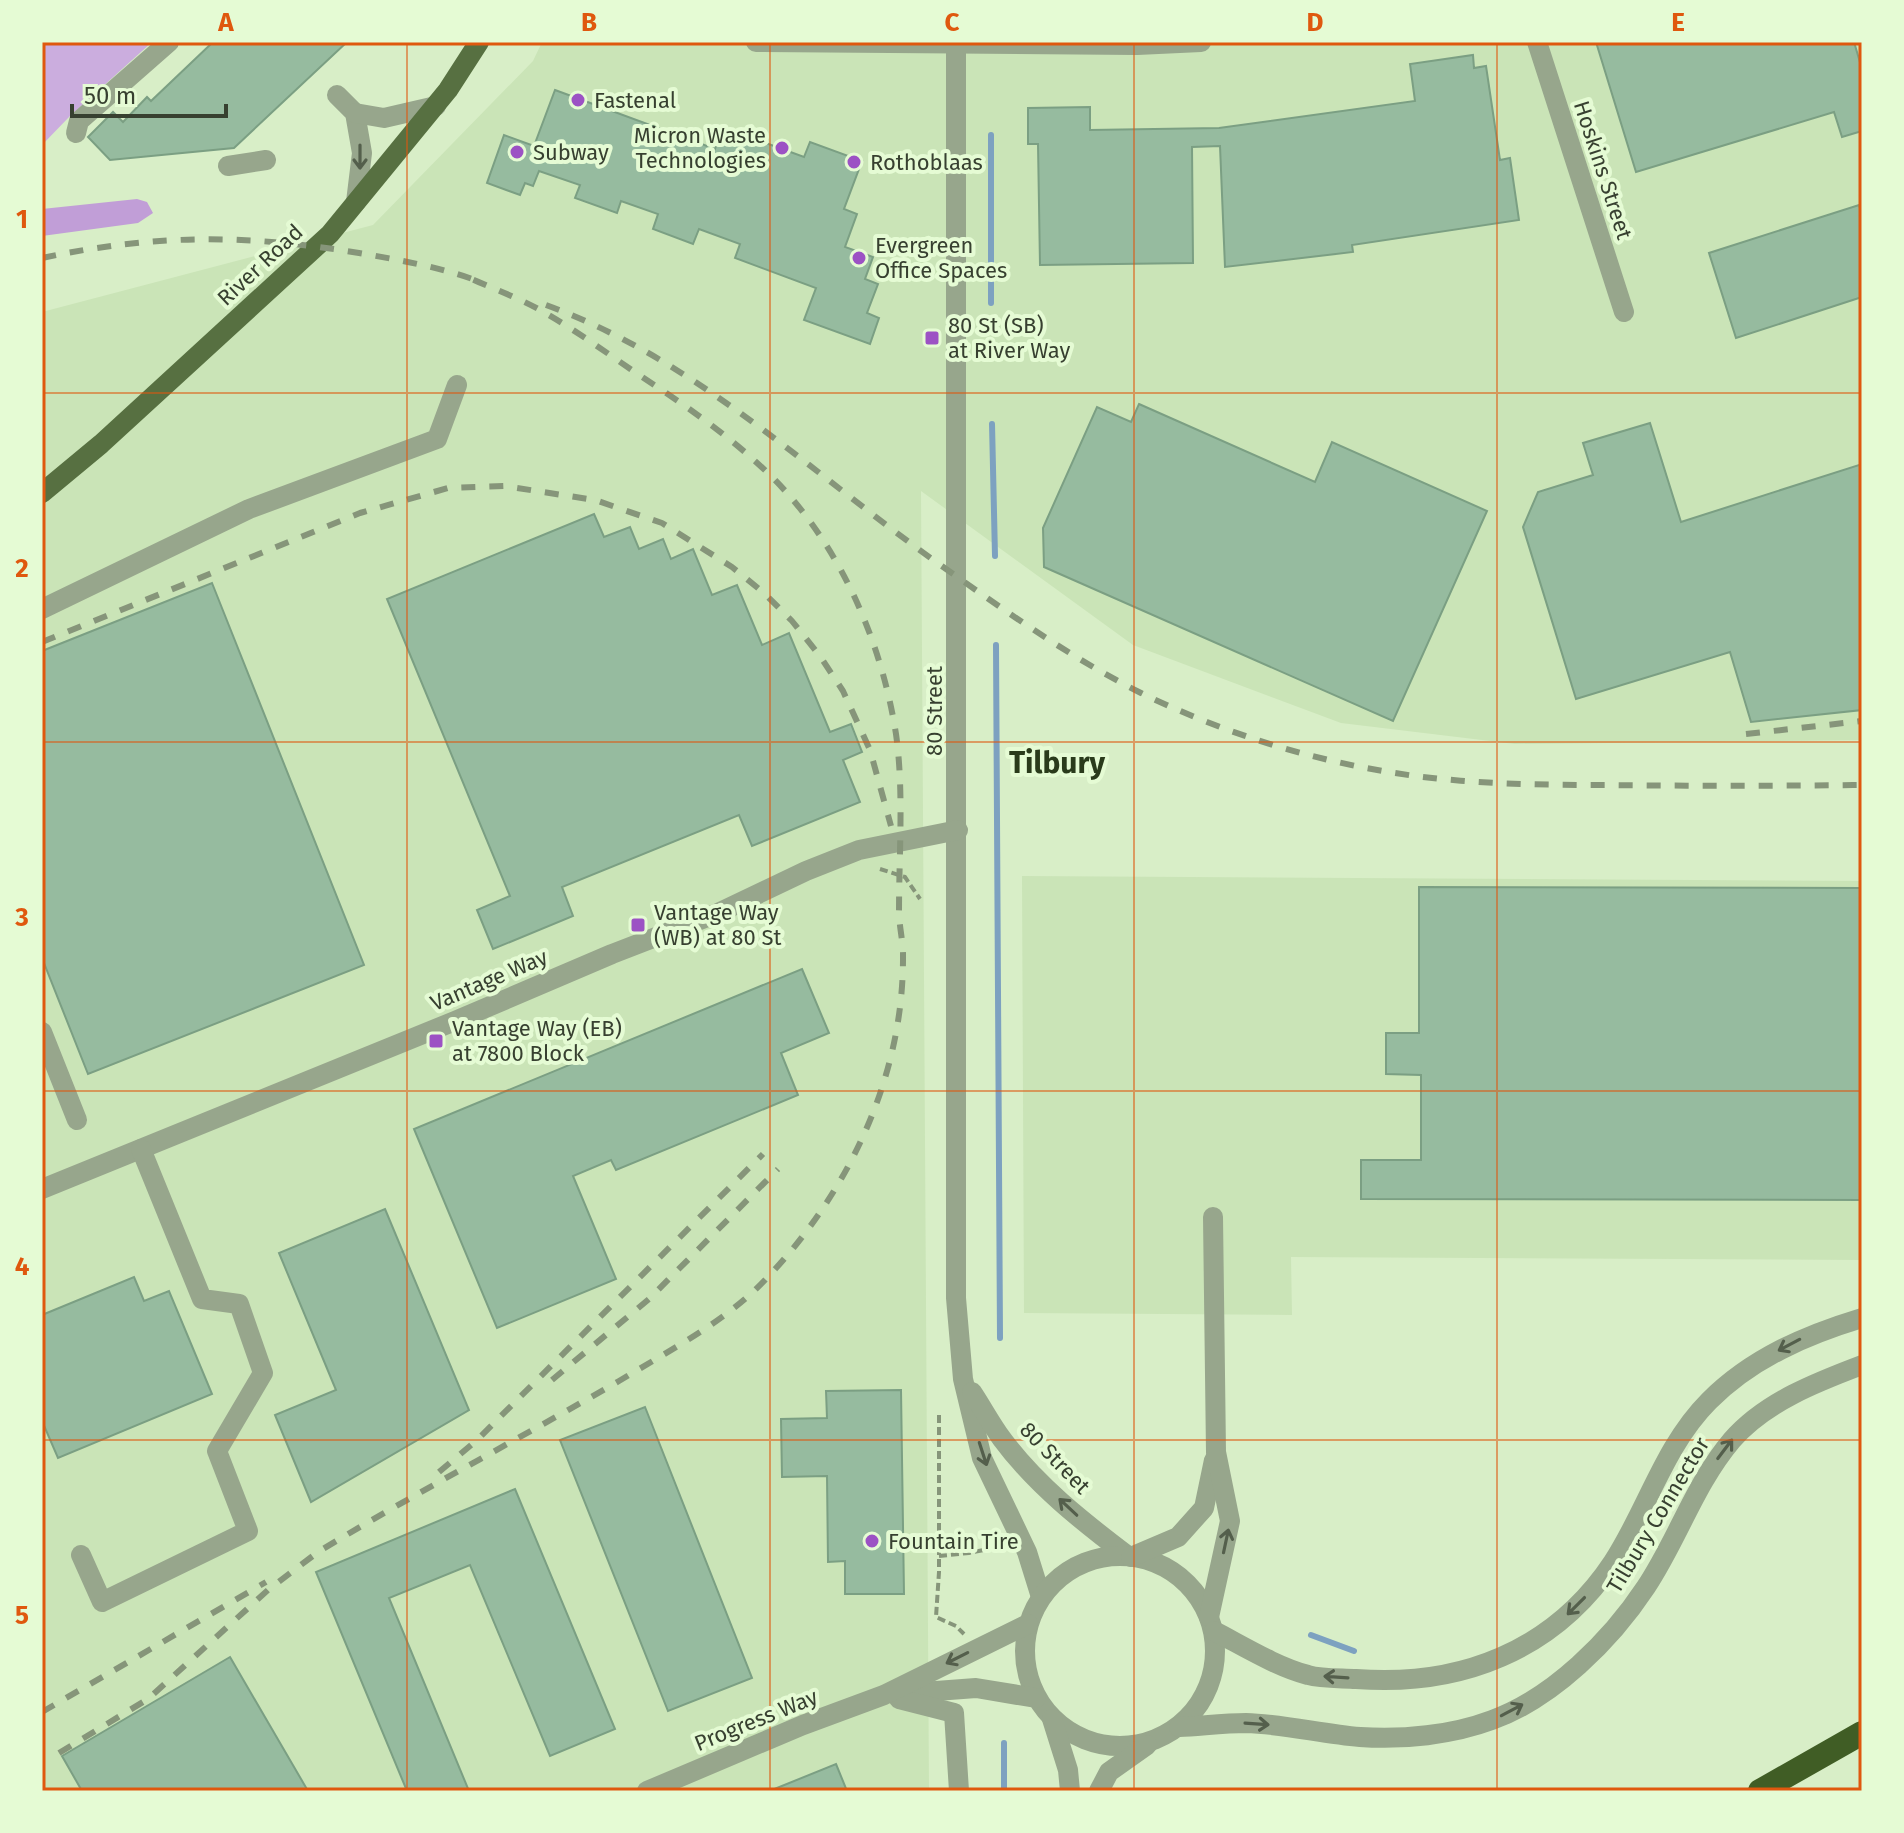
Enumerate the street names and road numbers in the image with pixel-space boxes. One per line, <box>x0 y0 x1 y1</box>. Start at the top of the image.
street label: Hoskins Street <box>1568 97 1638 243</box>
street label: River Road <box>212 219 308 311</box>
street label: 80 Street <box>921 666 948 756</box>
street label: Vantage Way <box>426 943 552 1017</box>
street label: 80 Street <box>1014 1416 1096 1500</box>
street label: Tilbury Connector <box>1601 1432 1715 1598</box>
street label: Progress Way <box>690 1683 822 1757</box>

